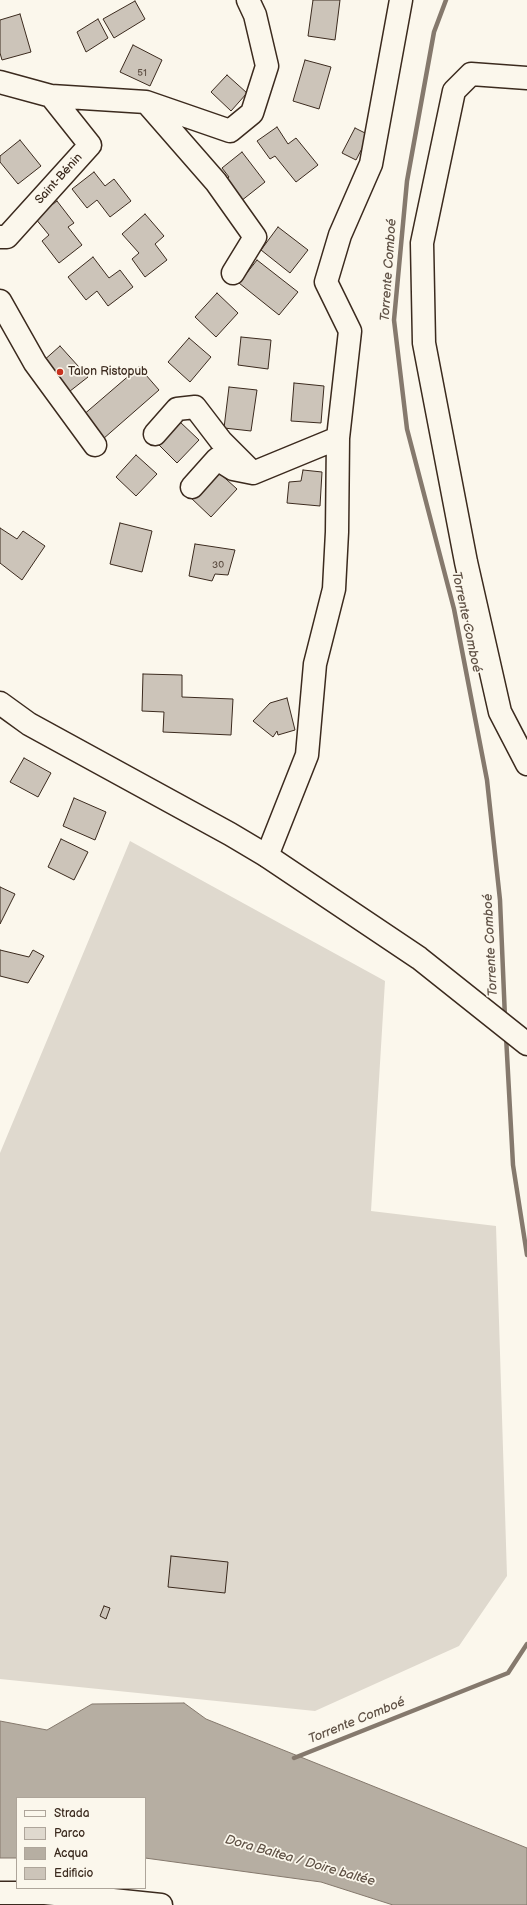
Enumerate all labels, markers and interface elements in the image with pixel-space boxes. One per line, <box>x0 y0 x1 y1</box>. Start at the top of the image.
house number: 51 <box>137 67 147 79</box>
street label: Saint-Bénin <box>32 151 86 207</box>
water label: Torrente Comboé <box>378 218 400 322</box>
place label: Talon Ristopub <box>68 365 148 379</box>
marker: Talon Ristopub <box>55 367 65 377</box>
house number: 30 <box>212 559 224 571</box>
water label: Torrente Comboé <box>448 570 484 674</box>
water label: Torrente Comboé <box>481 893 501 997</box>
water label: Torrente Comboé <box>306 1695 408 1747</box>
legend <box>16 1797 146 1889</box>
text: Strada <box>54 1806 90 1821</box>
text: Parco <box>54 1826 85 1841</box>
water label: Dora Baltea / Doire baltée <box>223 1832 377 1890</box>
text: Acqua <box>54 1846 88 1861</box>
text: Edificio <box>54 1866 93 1881</box>

